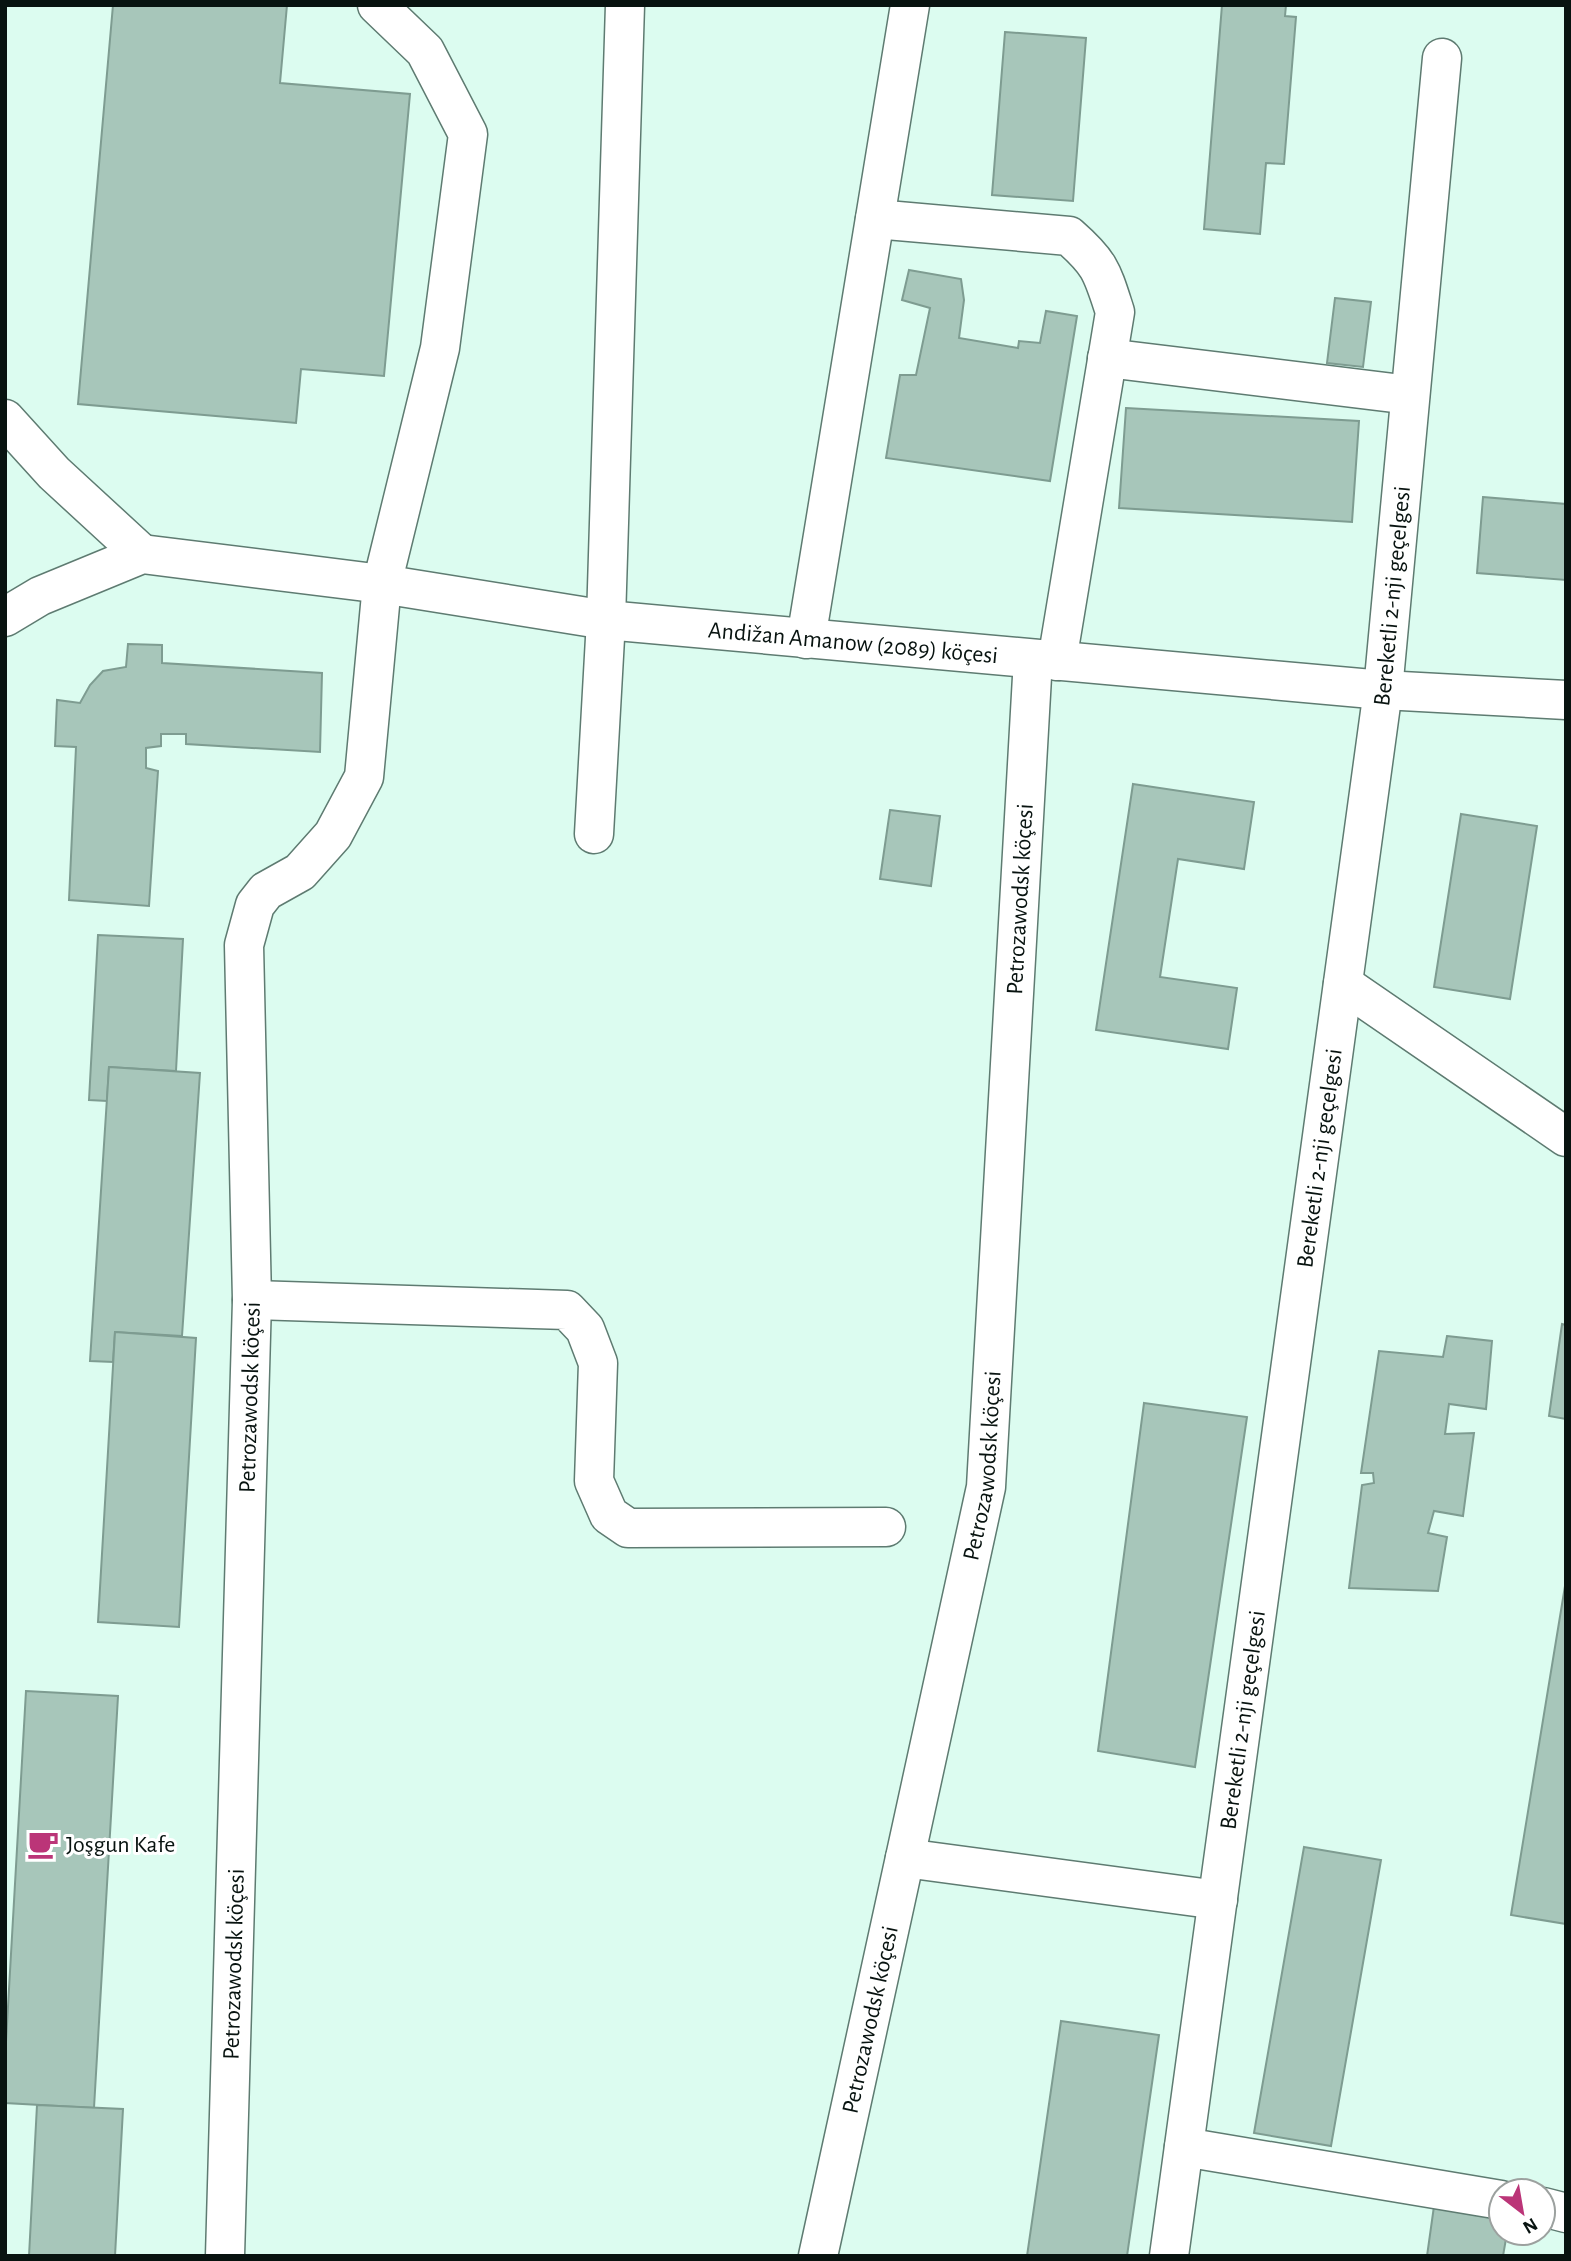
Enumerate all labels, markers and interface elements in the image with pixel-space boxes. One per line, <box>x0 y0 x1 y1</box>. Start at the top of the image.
street label: Bereketli 2-nji geçelgesi <box>1370 485 1415 708</box>
street label: Andižan Amanow (2089) köçesi <box>707 618 999 668</box>
street label: Petrozawodsk köçesi <box>1003 803 1038 995</box>
street label: Bereketli 2-nji geçelgesi <box>1293 1047 1347 1269</box>
street label: Petrozawodsk köçesi <box>236 1301 265 1493</box>
street label: Petrozawodsk köçesi <box>959 1370 1006 1563</box>
street label: Bereketli 2-nji geçelgesi <box>1216 1609 1270 1831</box>
cafe icon: Joşgun Kafe <box>26 1827 60 1861</box>
place label: Joşgun Kafe <box>66 1833 175 1857</box>
street label: Petrozawodsk köçesi <box>220 1868 249 2060</box>
street label: Petrozawodsk köçesi <box>838 1924 903 2116</box>
north arrow <box>1487 2177 1557 2247</box>
text: N <box>1519 2214 1541 2237</box>

